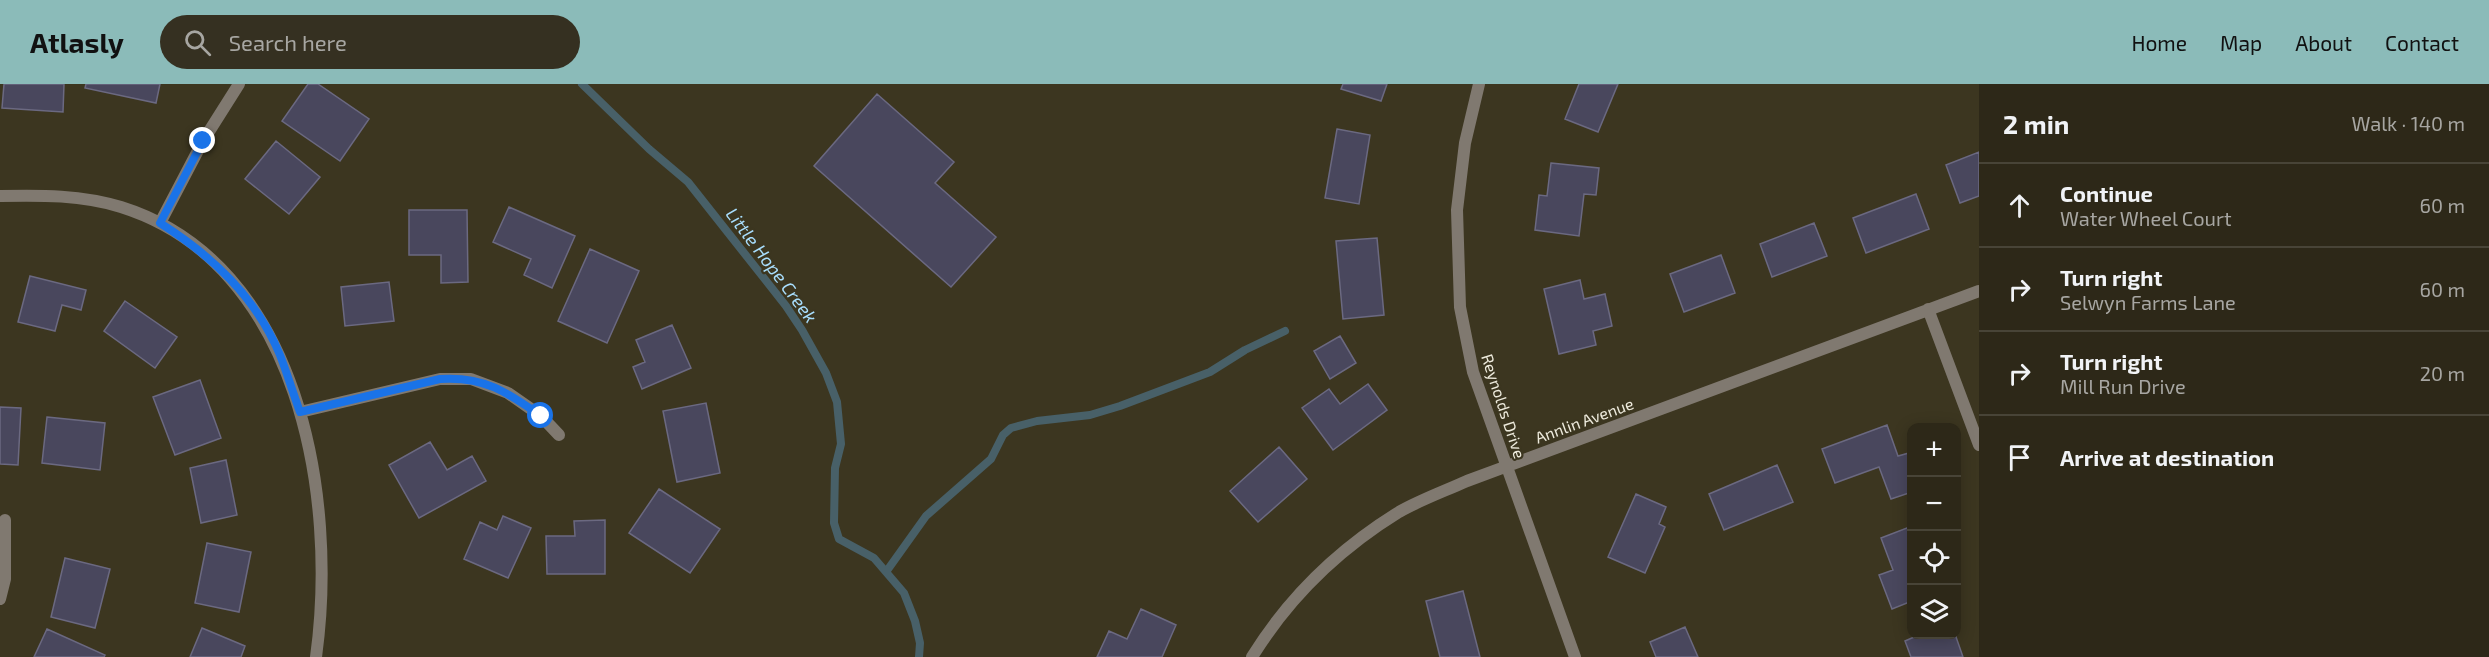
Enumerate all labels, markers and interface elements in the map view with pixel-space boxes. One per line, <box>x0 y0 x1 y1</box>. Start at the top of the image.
search box <box>160 15 580 69</box>
text: Atlasly <box>30 25 124 59</box>
icon: search <box>181 26 214 59</box>
text: Search here <box>229 29 347 55</box>
text: Home <box>2131 30 2187 55</box>
text: Map <box>2220 30 2262 55</box>
text: About <box>2295 30 2352 55</box>
text: Contact <box>2385 30 2459 55</box>
text: 2 min <box>2003 108 2069 139</box>
text: Walk · 140 m <box>2351 111 2465 135</box>
route end <box>189 127 215 153</box>
text: Continue <box>2060 180 2153 206</box>
icon: ahead <box>2003 189 2036 222</box>
text: 60 m <box>2420 193 2465 217</box>
water label: Little Hope Creek <box>722 203 822 327</box>
text: Water Wheel Court <box>2060 206 2232 230</box>
text: Turn right <box>2060 264 2162 290</box>
icon: right <box>2003 273 2036 306</box>
text: 60 m <box>2420 277 2465 301</box>
text: Selwyn Farms Lane <box>2060 290 2236 314</box>
text: Turn right <box>2060 348 2162 374</box>
street label: Reynolds Drive <box>1478 351 1530 461</box>
icon: right <box>2003 357 2036 390</box>
text: 20 m <box>2420 361 2465 385</box>
text: Mill Run Drive <box>2060 374 2186 398</box>
street label: Annlin Avenue <box>1532 393 1636 447</box>
route start <box>527 402 553 428</box>
map controls <box>1907 423 1961 639</box>
button: + <box>1907 423 1961 477</box>
icon: arrive <box>2003 441 2036 474</box>
text: Arrive at destination <box>2060 444 2274 470</box>
button: − <box>1907 477 1961 531</box>
button: locate <box>1907 531 1961 585</box>
button: layers <box>1907 585 1961 639</box>

